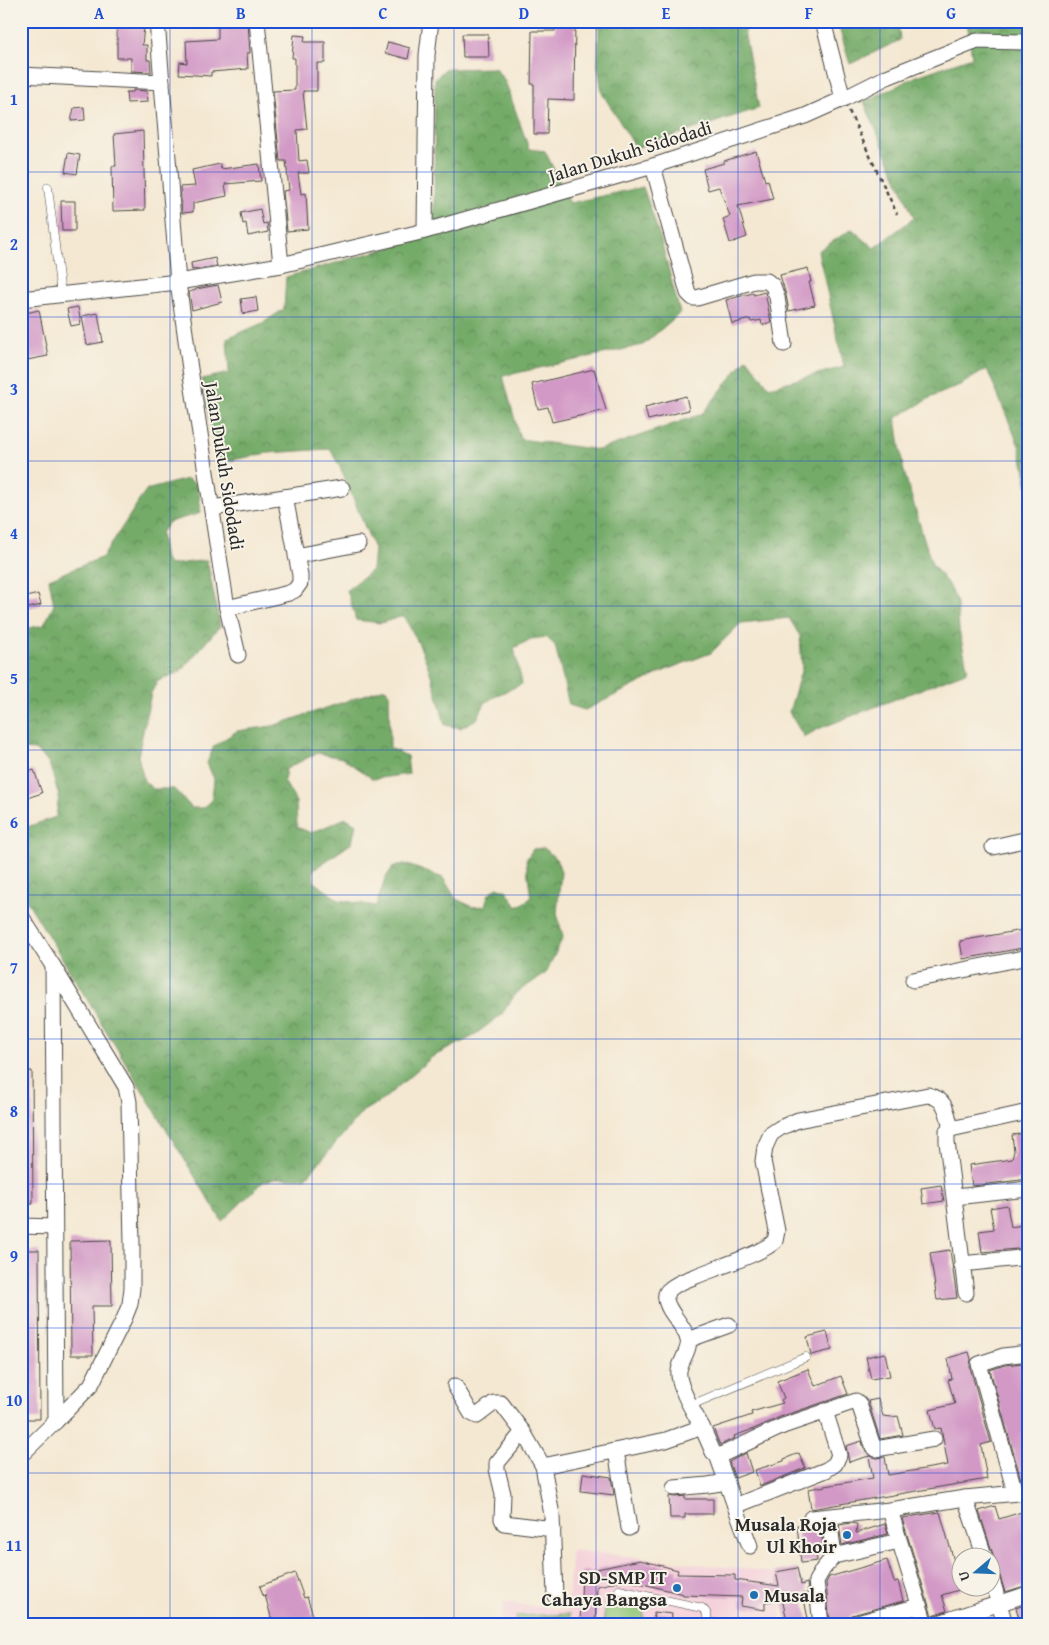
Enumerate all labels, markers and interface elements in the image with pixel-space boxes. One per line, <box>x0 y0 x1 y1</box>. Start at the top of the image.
text: A <box>94 1 105 25</box>
text: B <box>236 1 246 25</box>
text: C <box>378 1 388 25</box>
text: D <box>519 1 529 25</box>
text: E <box>662 1 671 25</box>
text: F <box>805 1 813 25</box>
text: G <box>946 1 956 25</box>
text: 1 <box>10 87 18 111</box>
street label: Jalan Dukuh Sidodadi <box>543 113 715 190</box>
text: 2 <box>10 232 18 256</box>
text: 3 <box>10 377 18 401</box>
street label: Jalan Dukuh Sidodadi <box>198 378 252 552</box>
text: 4 <box>10 521 18 545</box>
text: 5 <box>10 666 18 690</box>
text: 6 <box>10 810 18 834</box>
text: 7 <box>10 955 18 979</box>
text: 8 <box>10 1099 18 1123</box>
text: 9 <box>10 1244 18 1268</box>
text: 10 <box>6 1388 22 1412</box>
place label: Musala Roja Ul Khoir <box>735 1510 837 1560</box>
marker: Musala Roja Ul Khoir <box>841 1529 853 1541</box>
text: 11 <box>6 1533 22 1557</box>
north arrow <box>952 1548 1002 1598</box>
place label: SD-SMP IT Cahaya Bangsa <box>542 1563 667 1613</box>
text: U <box>953 1568 975 1584</box>
place label: Musala <box>764 1581 825 1609</box>
marker: SD-SMP IT Cahaya Bangsa <box>671 1582 683 1594</box>
marker: Musala <box>748 1589 760 1601</box>

